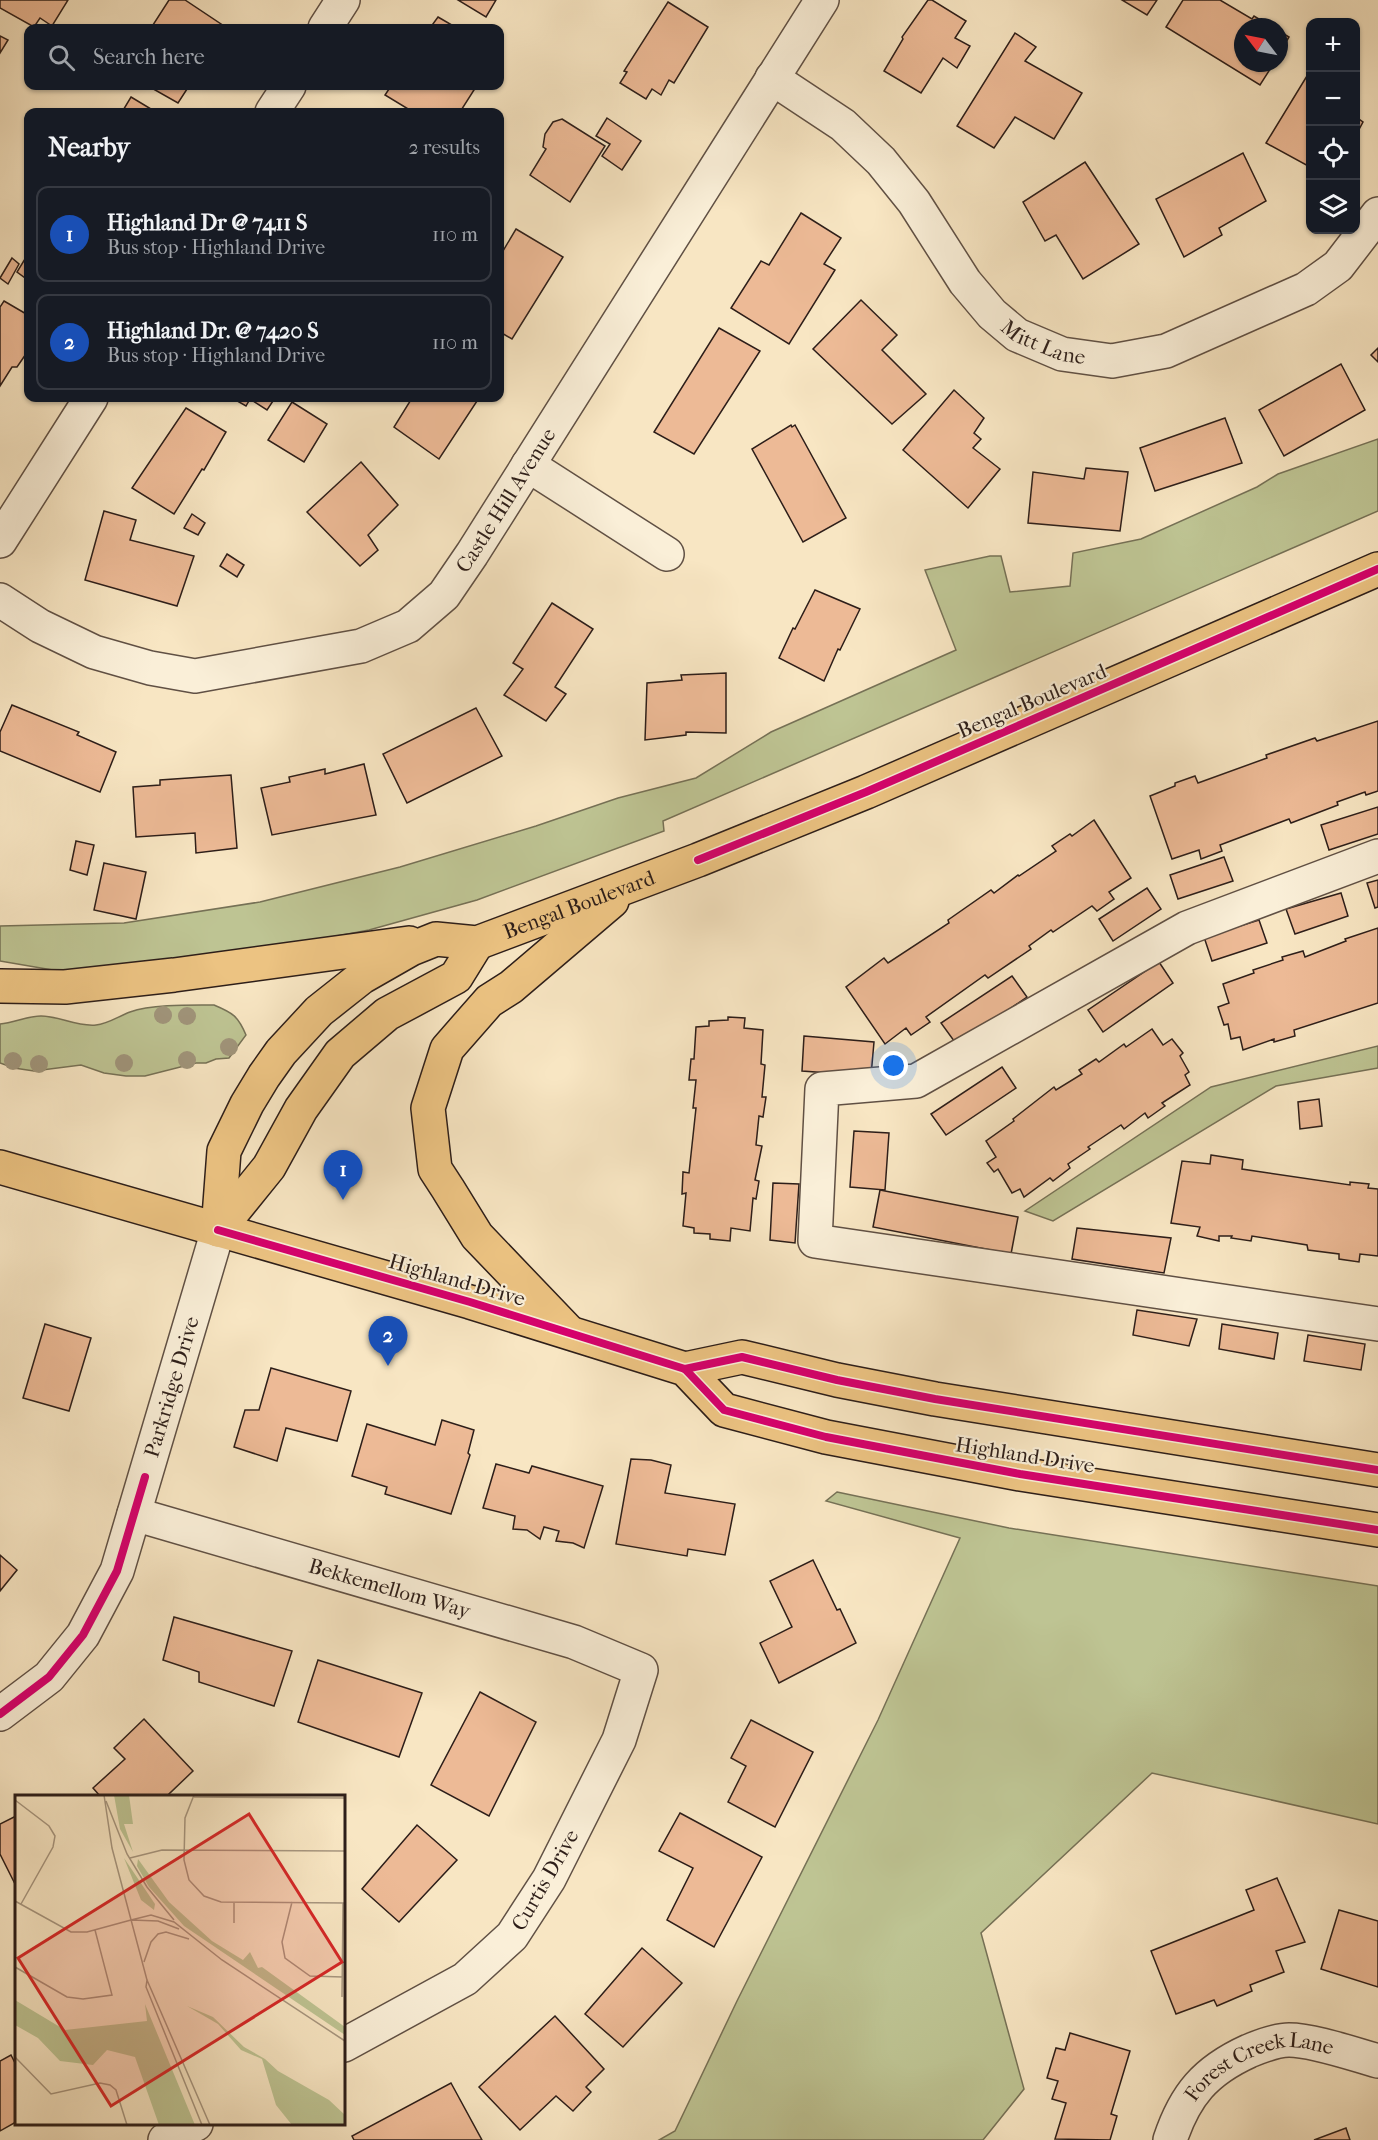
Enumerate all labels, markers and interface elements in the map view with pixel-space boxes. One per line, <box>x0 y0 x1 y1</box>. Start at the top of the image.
north arrow <box>1234 18 1288 72</box>
map controls <box>1306 18 1360 234</box>
button: + <box>1306 18 1360 72</box>
search box <box>24 24 504 90</box>
icon: search <box>45 41 78 74</box>
text: Search here <box>93 44 205 70</box>
button: − <box>1306 72 1360 126</box>
button: locate <box>1306 126 1360 180</box>
text: Nearby <box>48 132 130 163</box>
text: 2 results <box>409 136 480 159</box>
button: layers <box>1306 180 1360 234</box>
text: Highland Dr @ 7411 S <box>107 210 307 236</box>
text: 1 <box>66 223 73 246</box>
text: 110 m <box>432 223 478 246</box>
text: Bus stop · Highland Drive <box>107 236 325 259</box>
street label: Mitt Lane <box>996 315 1087 369</box>
text: Highland Dr. @ 7420 S <box>107 318 319 344</box>
text: 2 <box>64 331 75 354</box>
text: 110 m <box>432 331 478 354</box>
text: Bus stop · Highland Drive <box>107 344 325 367</box>
street label: Castle Hill Avenue <box>451 424 561 577</box>
street label: Bengal Boulevard <box>954 659 1111 743</box>
street label: Bengal Boulevard <box>500 865 658 944</box>
your location <box>879 1051 908 1080</box>
pin: 1 <box>324 1150 362 1200</box>
street label: Highland Drive <box>386 1249 528 1311</box>
street label: Parkridge Drive <box>139 1314 204 1460</box>
pin: 2 <box>368 1316 408 1366</box>
street label: Highland Drive <box>954 1432 1096 1478</box>
street label: Bekkemellom Way <box>306 1553 474 1623</box>
inset map <box>15 1795 345 2125</box>
street label: Curtis Drive <box>507 1825 583 1935</box>
street label: Forest Creek Lane <box>1179 2028 1336 2106</box>

